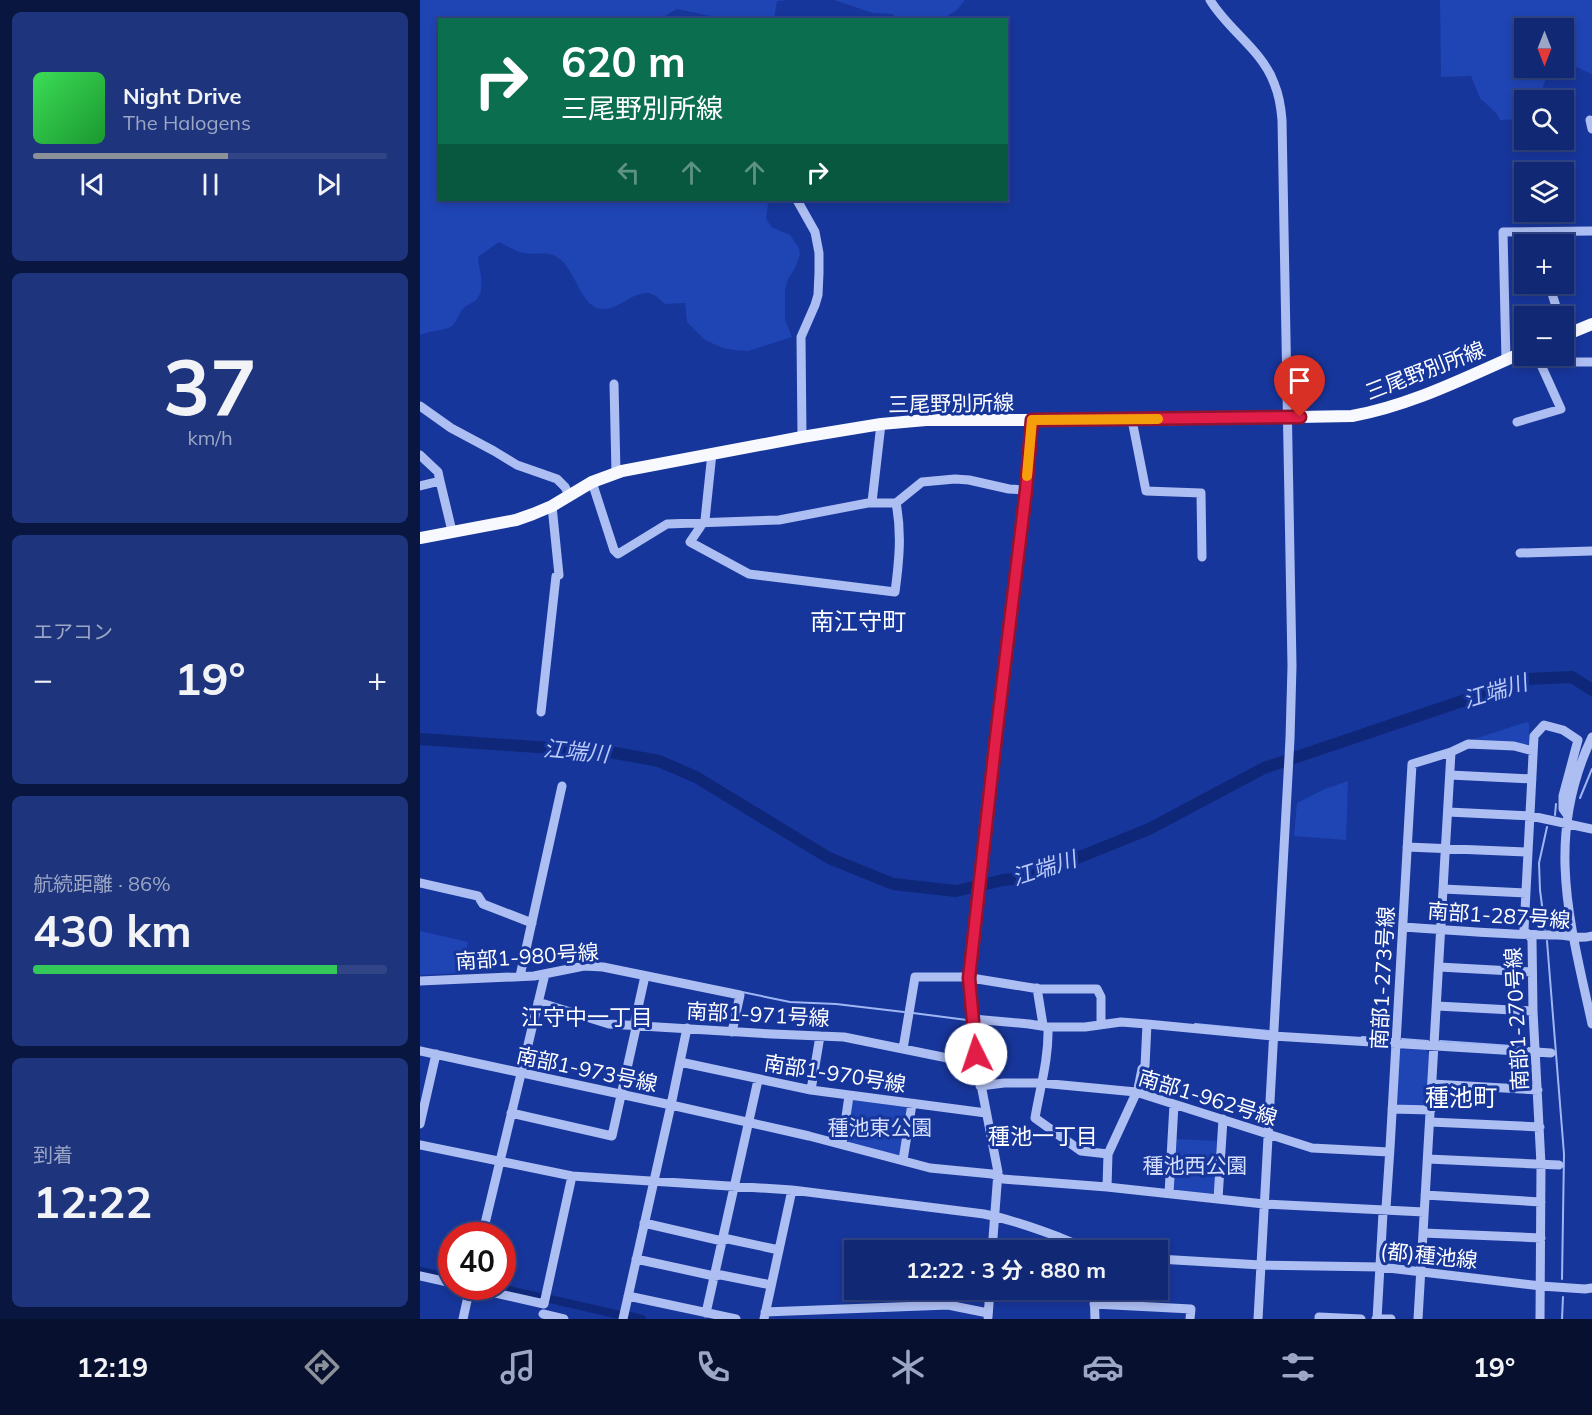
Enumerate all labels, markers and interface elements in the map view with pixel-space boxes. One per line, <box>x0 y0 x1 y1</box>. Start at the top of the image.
north arrow <box>1514 18 1574 78</box>
map controls <box>1514 18 1574 366</box>
text: 620 m <box>561 35 686 88</box>
icon: right <box>462 42 540 120</box>
text: Night Drive <box>123 82 242 110</box>
button: search <box>1514 90 1574 150</box>
text: 三尾野別所線 <box>561 91 723 125</box>
text: The Halogens <box>123 110 251 135</box>
icon: left <box>612 156 645 189</box>
icon: ahead <box>675 156 708 189</box>
icon: ahead <box>738 156 771 189</box>
icon: right <box>801 156 834 189</box>
button: layers <box>1514 162 1574 222</box>
icon: previous <box>76 168 109 201</box>
icon: pause <box>194 168 227 201</box>
icon: next <box>312 168 345 201</box>
button: + <box>1514 234 1574 294</box>
button: − <box>1514 306 1574 366</box>
street label: 三尾野別所線 <box>1362 335 1488 405</box>
text: 37 <box>163 337 257 435</box>
pin <box>1274 355 1325 417</box>
icon: arrive <box>1283 364 1316 397</box>
street label: 三尾野別所線 <box>888 389 1014 417</box>
text: km/h <box>187 425 233 450</box>
district label: 南江守町 <box>810 606 906 636</box>
text: エアコン <box>33 619 113 644</box>
text: 19° <box>174 650 246 706</box>
text: − <box>33 658 53 699</box>
text: + <box>367 658 387 699</box>
water label: 江端川 <box>1459 667 1533 714</box>
water label: 江端川 <box>542 734 612 768</box>
water label: 江端川 <box>1008 844 1082 892</box>
text: 航続距離 · 86% <box>33 871 171 896</box>
street label: 南部1-287号線 <box>1427 897 1571 933</box>
text: 430 km <box>33 902 192 958</box>
street label: 南部1-273号線 <box>1365 906 1399 1050</box>
street label: 南部1-980号線 <box>455 938 599 974</box>
street label: 南部1-270号線 <box>1499 947 1533 1091</box>
street label: 南部1-971号線 <box>686 997 830 1031</box>
district label: 江守中一丁目 <box>521 1003 653 1031</box>
position arrow <box>944 1022 1008 1086</box>
street label: 南部1-973号線 <box>514 1041 660 1097</box>
street label: 南部1-970号線 <box>762 1049 908 1097</box>
street label: 南部1-962号線 <box>1136 1064 1280 1130</box>
district label: 種池町 <box>1425 1082 1497 1112</box>
park label: 種池東公園 <box>828 1114 933 1140</box>
district label: 種池一丁目 <box>988 1122 1098 1150</box>
text: 到着 <box>33 1142 73 1167</box>
park label: 種池西公園 <box>1143 1152 1248 1178</box>
text: 12:22 <box>33 1173 152 1229</box>
speed limit sign: 40 <box>438 1222 516 1300</box>
street label: (都)種池線 <box>1379 1237 1479 1273</box>
text: 12:22 · 3 分 · 880 m <box>906 1256 1106 1284</box>
icon: directions <box>301 1346 343 1388</box>
icon: music <box>497 1346 539 1388</box>
icon: phone <box>692 1346 734 1388</box>
icon: climate <box>887 1346 929 1388</box>
icon: car <box>1082 1346 1124 1388</box>
icon: filters <box>1277 1346 1319 1388</box>
text: 12:19 <box>77 1350 148 1384</box>
text: 19° <box>1473 1350 1515 1384</box>

